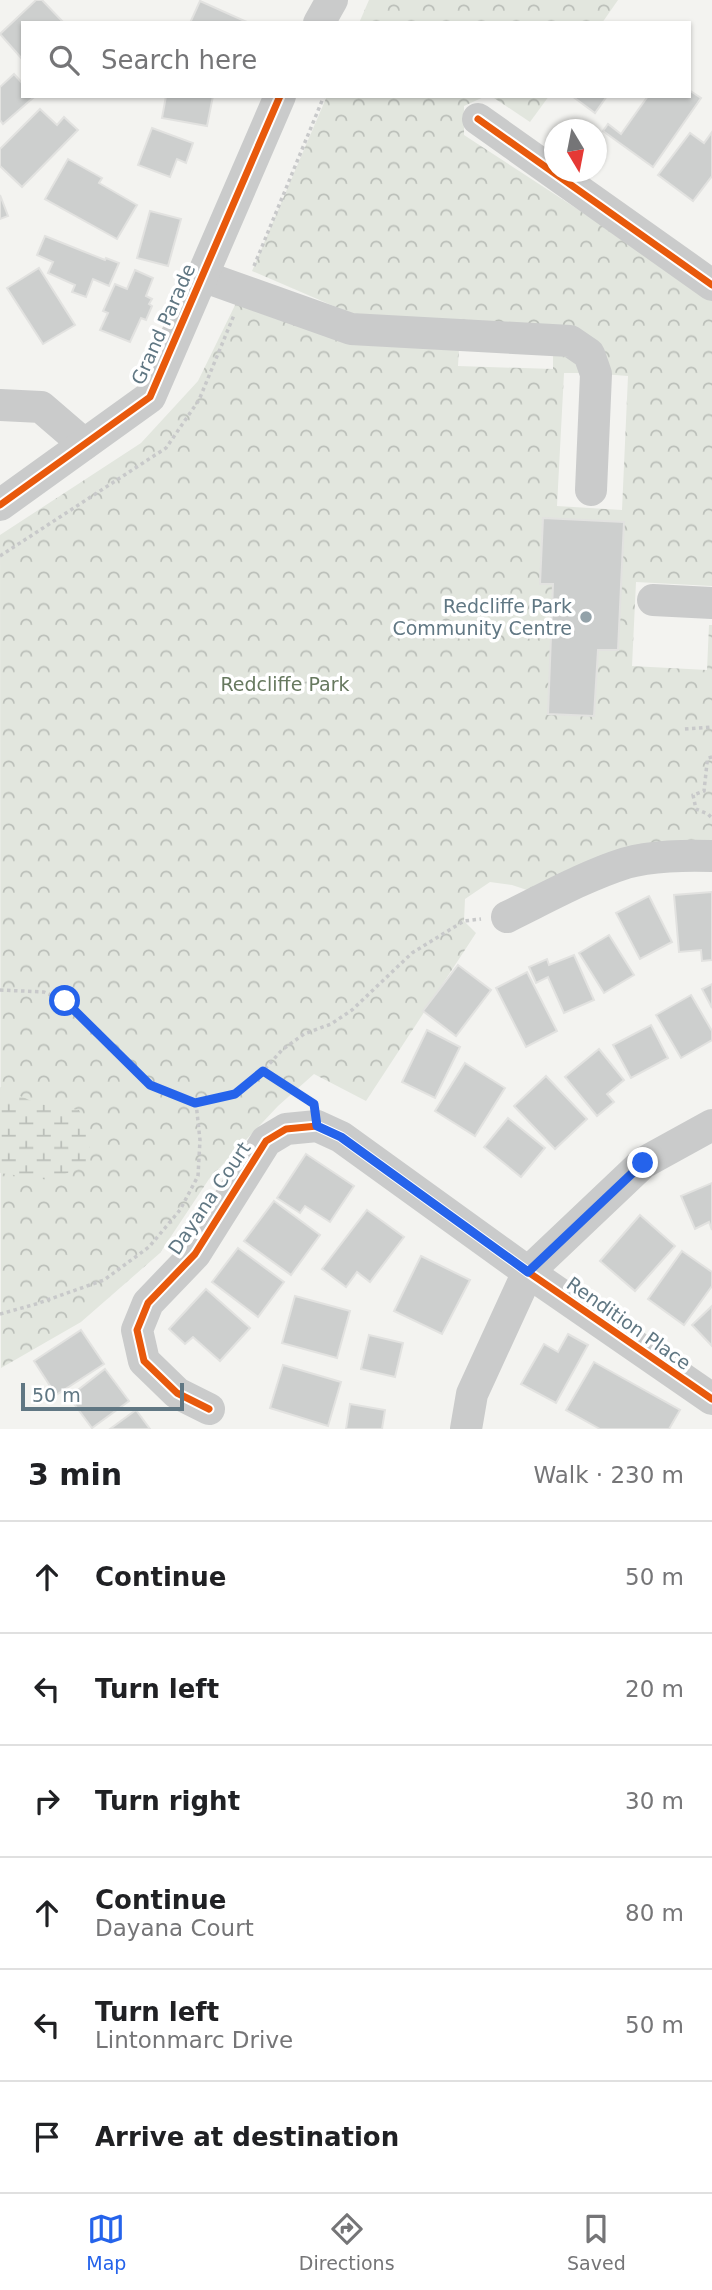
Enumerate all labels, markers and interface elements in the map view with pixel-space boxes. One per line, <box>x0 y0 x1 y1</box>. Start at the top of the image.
search box <box>21 21 691 98</box>
icon: search <box>45 41 83 79</box>
text: Search here <box>101 45 257 75</box>
north arrow <box>544 119 607 182</box>
street label: Grand Parade <box>127 260 199 388</box>
place label: Redcliffe Park Community Centre <box>392 595 572 639</box>
marker: Redcliffe Park Community Centre <box>578 609 594 625</box>
park label: Redcliffe Park <box>221 673 349 695</box>
route start <box>49 985 80 1016</box>
street label: Dayana Court <box>163 1138 255 1258</box>
route end <box>627 1147 658 1178</box>
street label: Rendition Place <box>563 1272 695 1374</box>
scale bar <box>21 1380 184 1412</box>
text: 50 m <box>32 1384 81 1406</box>
text: 3 min <box>28 1457 122 1492</box>
text: Walk · 230 m <box>533 1462 684 1488</box>
icon: ahead <box>28 1558 66 1596</box>
text: Continue <box>95 1562 226 1592</box>
text: 50 m <box>625 1564 684 1590</box>
icon: left <box>28 1670 66 1708</box>
text: Turn left <box>95 1674 219 1704</box>
text: 20 m <box>625 1676 684 1702</box>
icon: right <box>28 1782 66 1820</box>
text: Turn right <box>95 1786 240 1816</box>
text: 30 m <box>625 1788 684 1814</box>
text: Continue <box>95 1885 226 1915</box>
icon: ahead <box>28 1894 66 1932</box>
text: 80 m <box>625 1900 684 1926</box>
text: Dayana Court <box>95 1915 254 1941</box>
text: Turn left <box>95 1997 219 2027</box>
icon: left <box>28 2006 66 2044</box>
text: 50 m <box>625 2012 684 2038</box>
text: Lintonmarc Drive <box>95 2027 293 2053</box>
icon: arrive <box>28 2118 66 2156</box>
text: Arrive at destination <box>95 2122 399 2152</box>
tab: Map <box>86 2210 126 2274</box>
tab: Directions <box>299 2210 395 2274</box>
tab: Saved <box>567 2210 626 2274</box>

